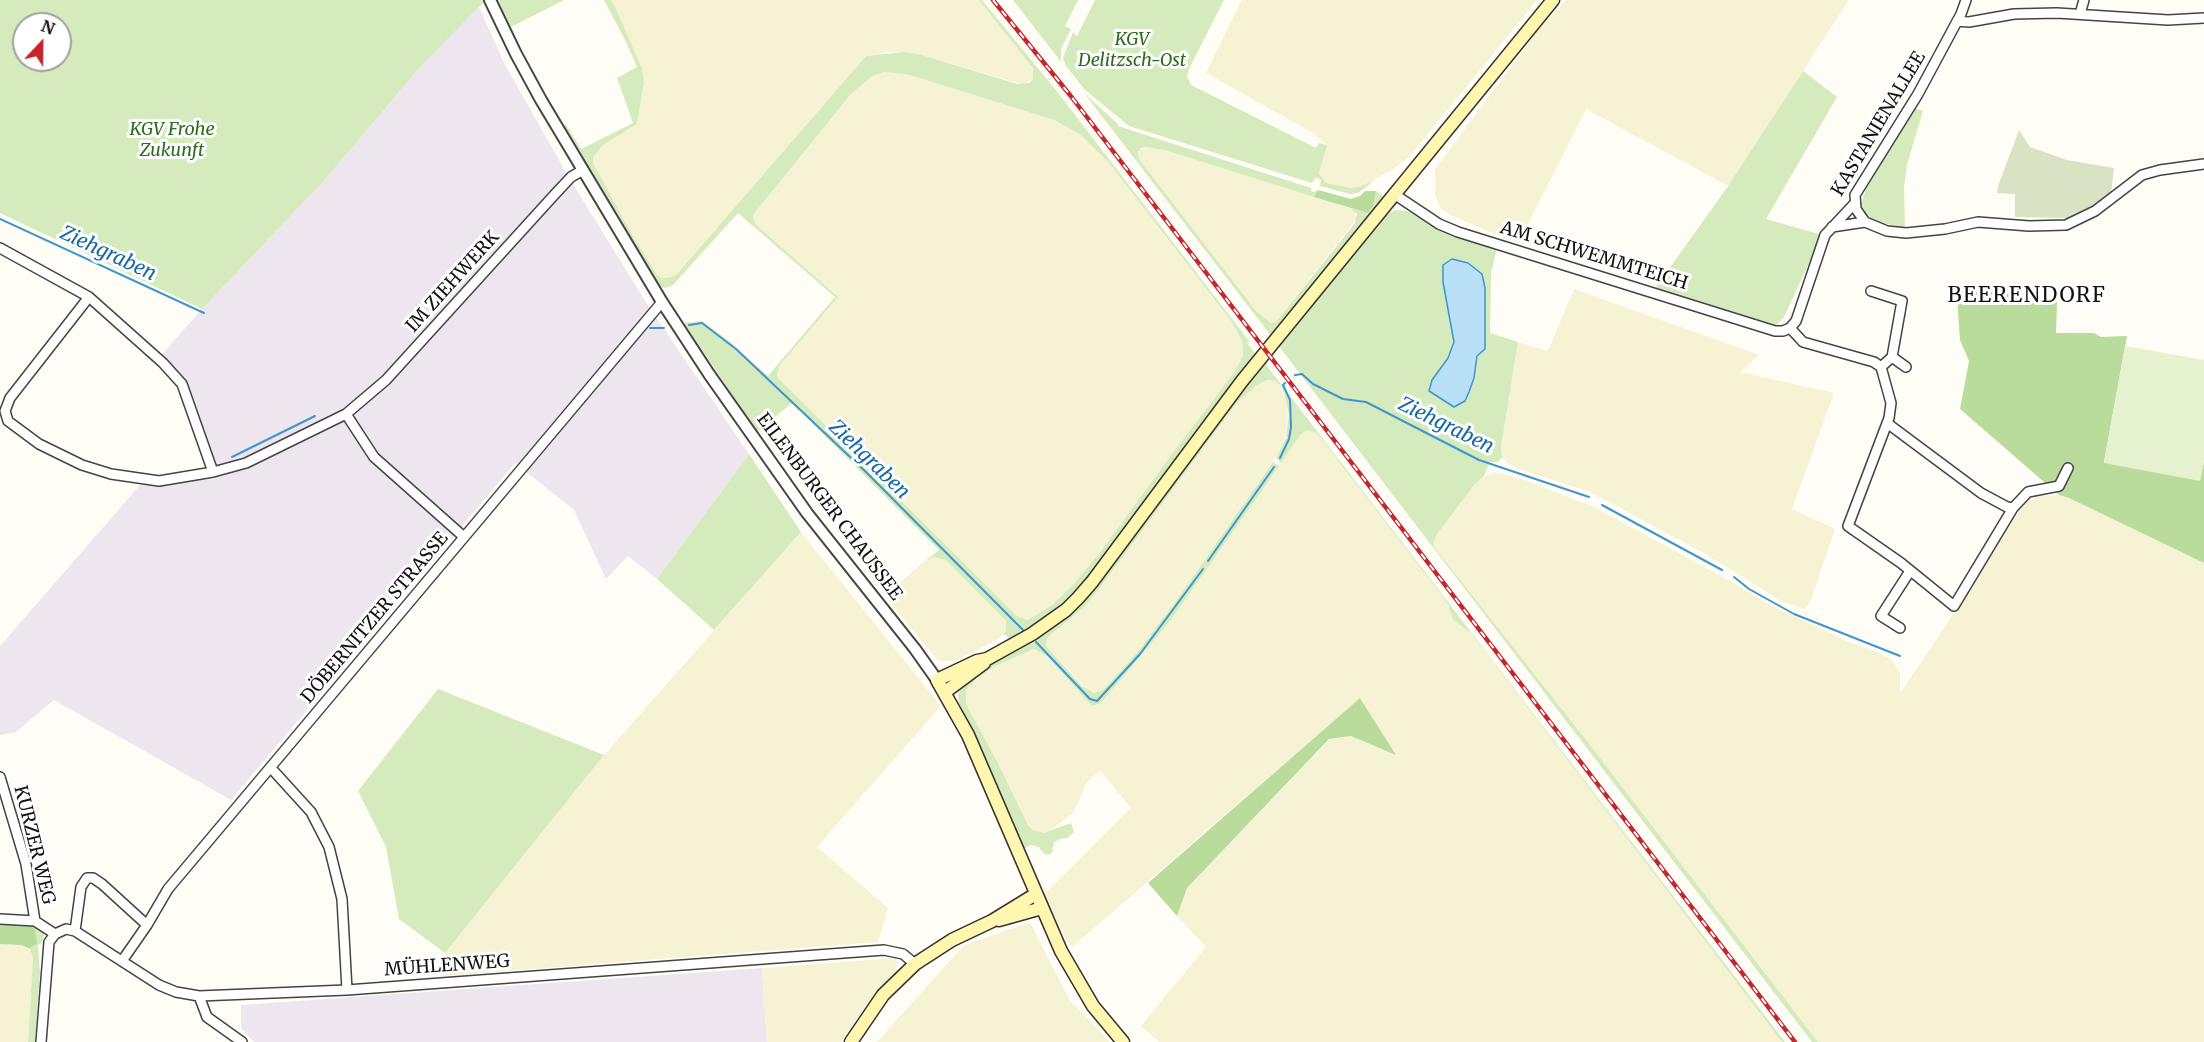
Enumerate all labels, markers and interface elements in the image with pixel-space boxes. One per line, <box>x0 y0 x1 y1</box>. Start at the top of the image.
north arrow <box>12 12 72 72</box>
text: N <box>38 16 58 39</box>
park label: KGV Delitzsch-Ost <box>1078 29 1186 72</box>
street label: KASTANIENALLEE <box>1827 48 1931 200</box>
park label: KGV Frohe Zukunft <box>129 119 215 162</box>
street label: AM SCHWEMMTEICH <box>1498 217 1690 295</box>
water label: Ziehgraben <box>56 221 160 287</box>
street label: IM ZIEHWERK <box>402 227 504 337</box>
district label: BEERENDORF <box>1948 283 2106 309</box>
water label: Ziehgraben <box>1395 393 1497 459</box>
street label: EILENBURGER CHAUSSEE <box>752 409 906 605</box>
water label: Ziehgraben <box>824 416 914 504</box>
street label: DÖBERNITZER STRASSE <box>297 528 453 708</box>
street label: KURZER WEG <box>9 783 59 907</box>
street label: MÜHLENWEG <box>384 951 510 981</box>

